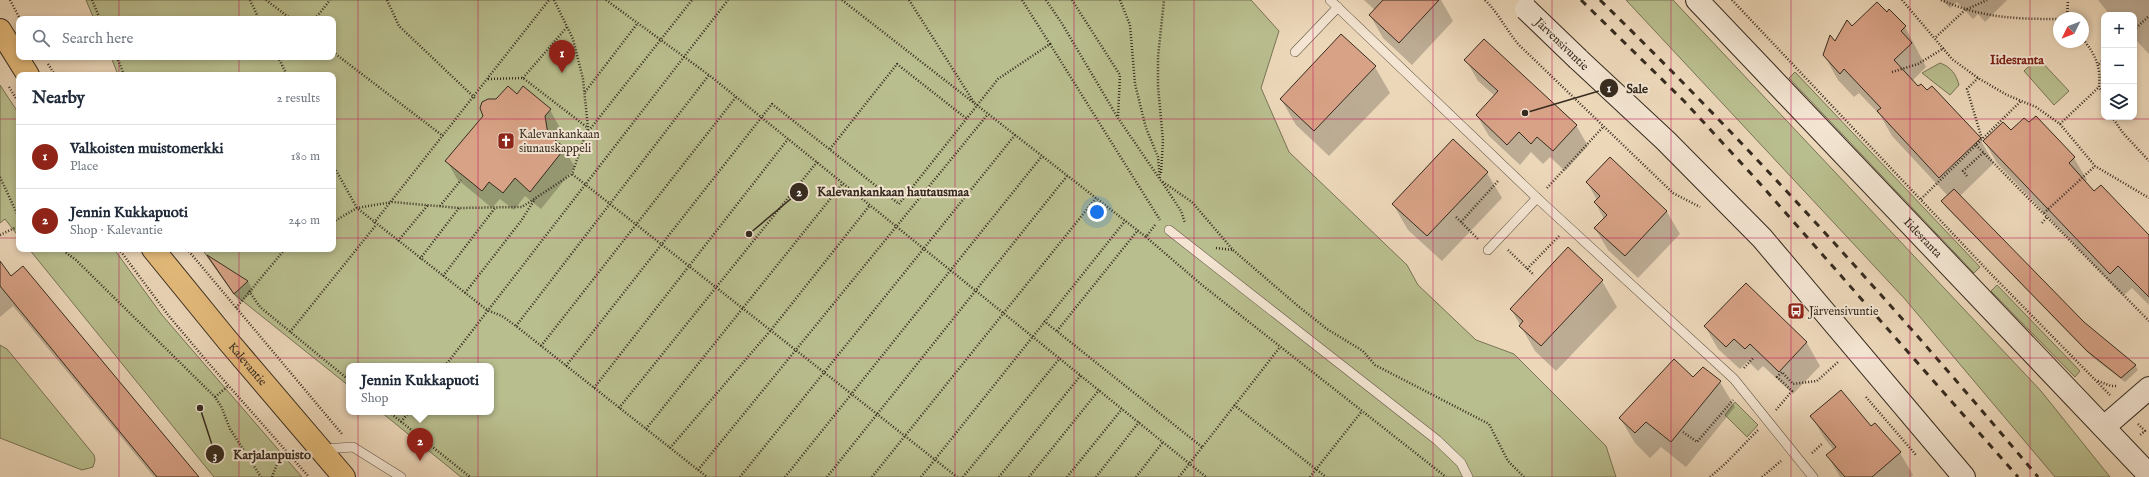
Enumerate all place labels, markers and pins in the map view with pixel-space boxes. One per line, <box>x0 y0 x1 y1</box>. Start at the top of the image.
pin: 1 <box>549 40 575 73</box>
callout: Sale <box>1599 75 1656 100</box>
place label: Kalevankankaan siunauskappeli <box>519 127 600 157</box>
church icon: Kalevankankaan siunauskappeli <box>496 131 516 151</box>
callout: Kalevankankaan hautausmaa <box>789 179 977 204</box>
bus stop icon: Järvensivuntie <box>1786 301 1806 321</box>
place label: Järvensivuntie <box>1807 304 1879 320</box>
pin: 2 <box>407 428 433 461</box>
callout: Karjalanpuisto <box>205 442 319 467</box>

